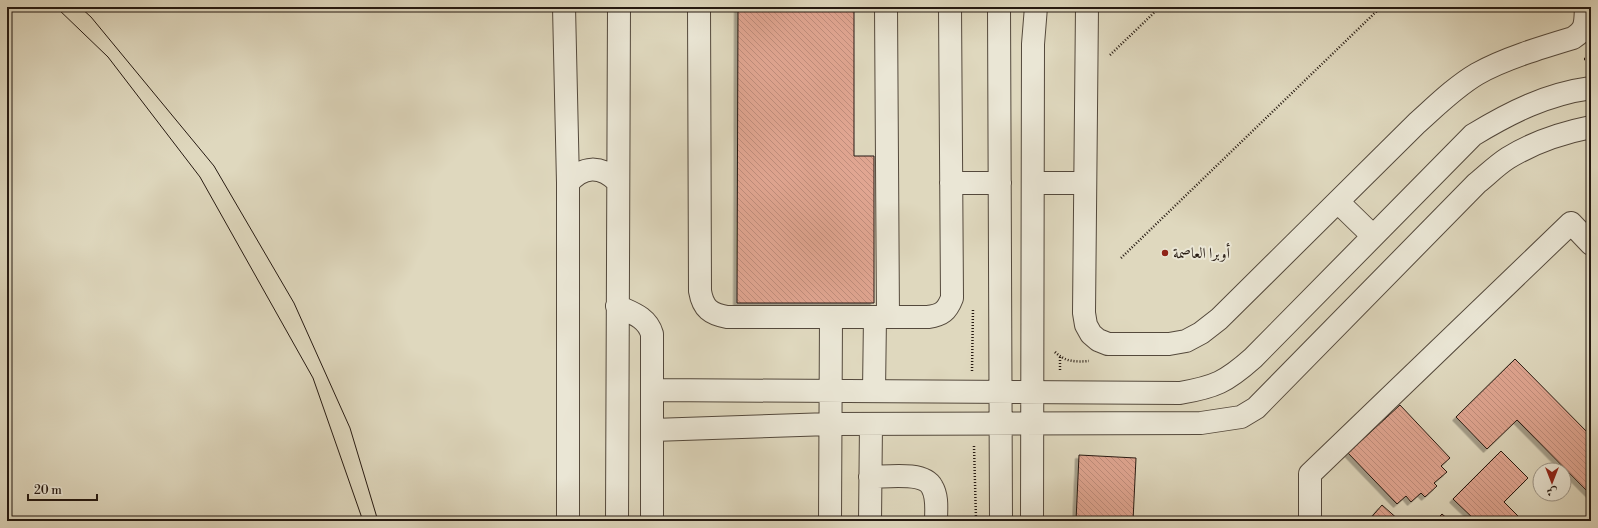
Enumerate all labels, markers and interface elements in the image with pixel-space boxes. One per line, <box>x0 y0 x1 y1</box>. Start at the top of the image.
place label: أوبرا العاصمة <box>1173 242 1231 263</box>
marker: أوبرا العاصمة <box>1160 248 1170 258</box>
north arrow <box>1532 462 1572 502</box>
scale bar <box>28 476 97 502</box>
text: 20 m <box>34 483 62 498</box>
text: ش <box>1546 484 1557 498</box>

